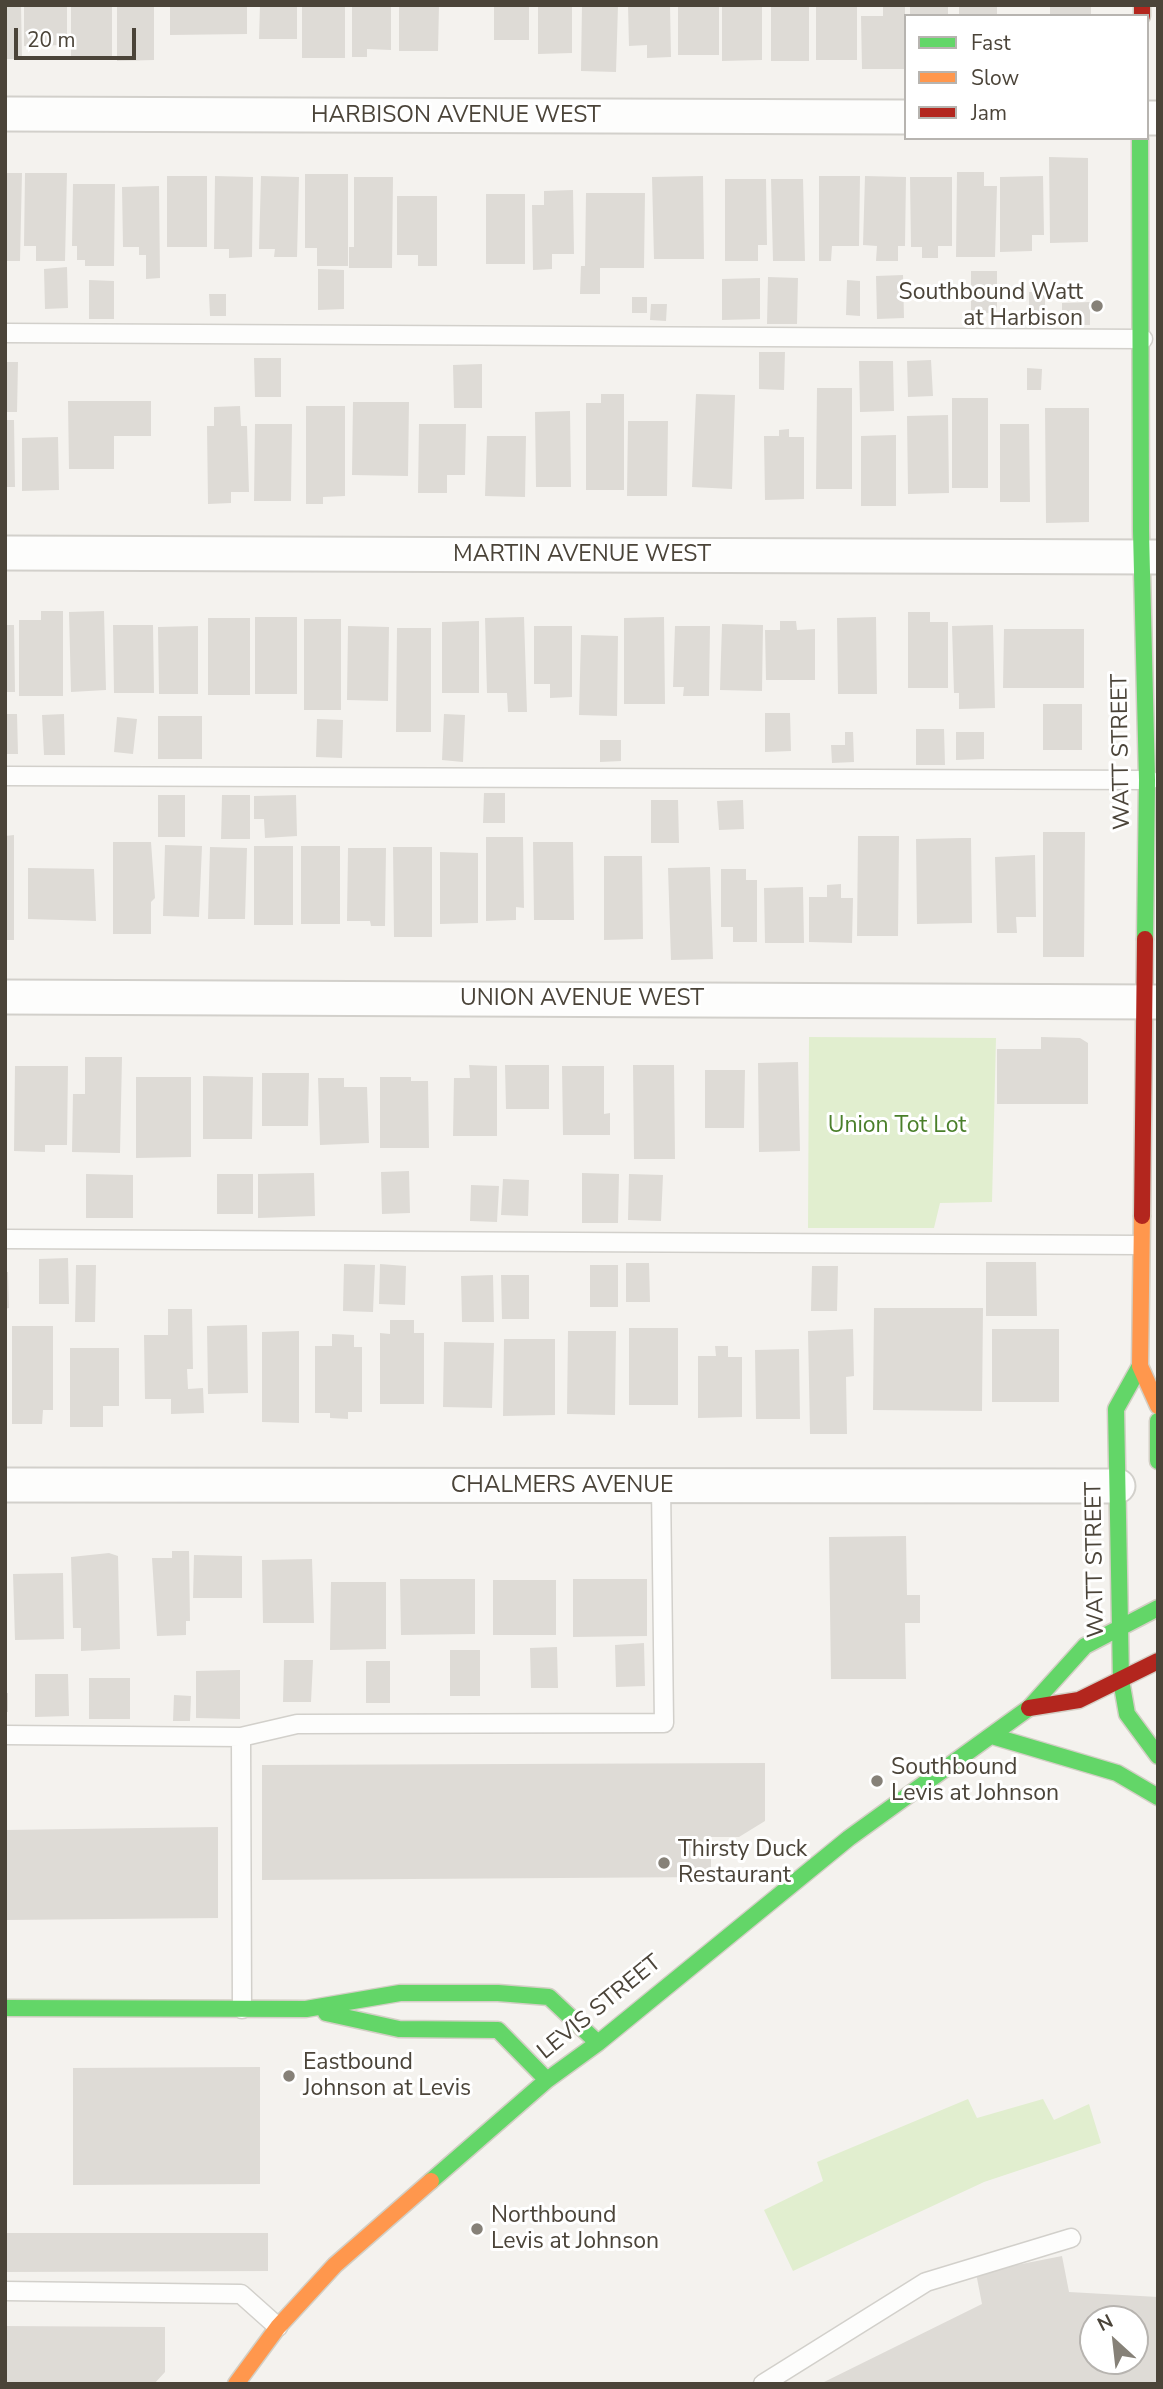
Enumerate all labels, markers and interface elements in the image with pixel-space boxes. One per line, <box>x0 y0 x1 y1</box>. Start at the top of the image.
scale bar <box>18 14 140 58</box>
legend <box>904 14 1149 140</box>
text: 20 m <box>27 26 76 54</box>
text: Fast <box>971 29 1011 57</box>
text: Slow <box>971 64 1019 92</box>
text: Jam <box>971 99 1007 127</box>
street label: HARBISON AVENUE WEST <box>311 102 601 130</box>
place label: Southbound Watt at Harbison <box>899 279 1083 333</box>
marker: Southbound Watt at Harbison <box>1089 298 1105 314</box>
street label: MARTIN AVENUE WEST <box>453 541 711 569</box>
street label: WATT STREET <box>1107 674 1137 830</box>
street label: UNION AVENUE WEST <box>460 985 704 1013</box>
park label: Union Tot Lot <box>828 1112 966 1140</box>
street label: CHALMERS AVENUE <box>451 1472 673 1500</box>
street label: WATT STREET <box>1081 1482 1111 1638</box>
place label: Southbound Levis at Johnson <box>891 1754 1059 1808</box>
marker: Southbound Levis at Johnson <box>869 1773 885 1789</box>
place label: Thirsty Duck Restaurant <box>678 1836 807 1890</box>
marker: Thirsty Duck Restaurant <box>656 1855 672 1871</box>
street label: LEVIS STREET <box>533 1950 667 2066</box>
place label: Eastbound Johnson at Levis <box>303 2049 471 2103</box>
marker: Eastbound Johnson at Levis <box>281 2068 297 2084</box>
place label: Northbound Levis at Johnson <box>491 2202 659 2256</box>
marker: Northbound Levis at Johnson <box>469 2221 485 2237</box>
north arrow <box>1079 2305 1149 2375</box>
text: N <box>1093 2308 1118 2338</box>

